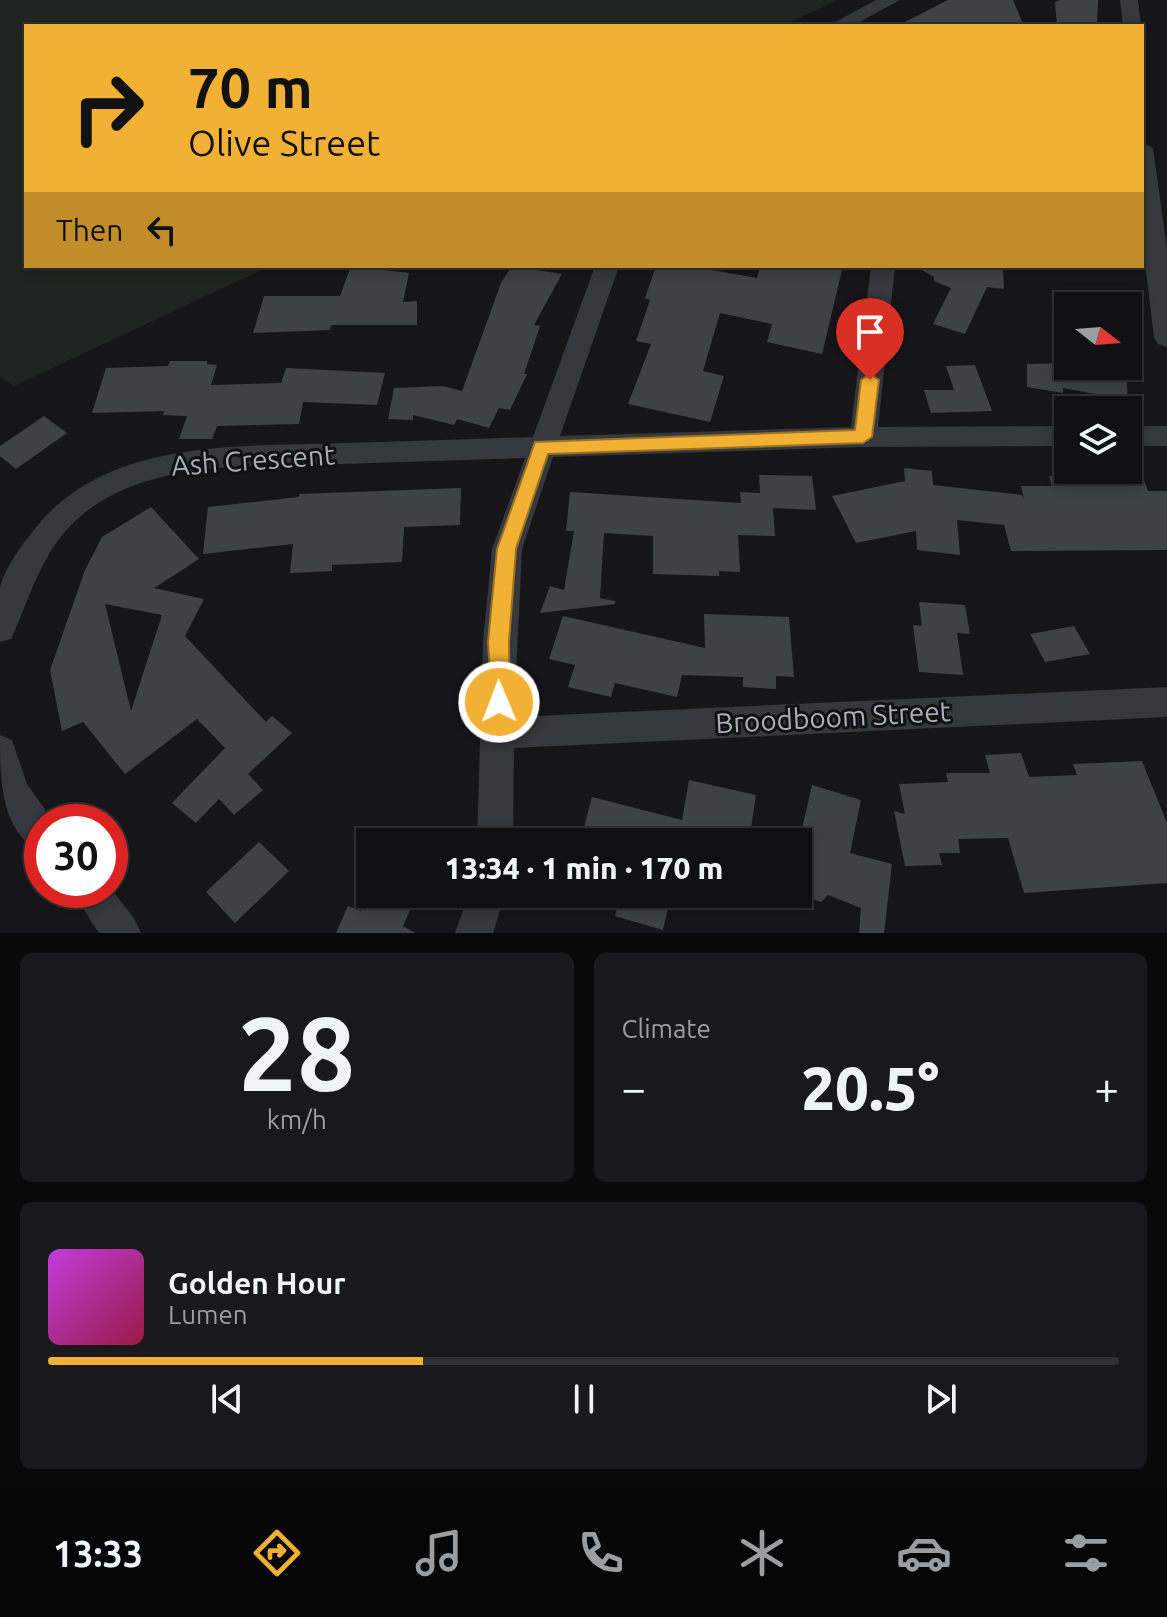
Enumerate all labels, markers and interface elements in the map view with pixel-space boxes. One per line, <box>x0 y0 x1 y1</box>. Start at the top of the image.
icon: right <box>56 56 160 160</box>
text: 70 m <box>188 56 313 119</box>
text: Olive Street <box>188 122 380 163</box>
icon: left <box>140 208 184 252</box>
text: Then <box>56 213 124 247</box>
north arrow <box>1054 292 1142 380</box>
map controls <box>1054 292 1142 484</box>
pin <box>836 298 904 380</box>
icon: arrive <box>848 310 892 354</box>
button: layers <box>1054 396 1142 484</box>
street label: Ash Crescent <box>170 438 336 481</box>
position arrow <box>457 660 541 744</box>
street label: Broodboom Street <box>715 695 951 738</box>
speed limit sign: 30 <box>24 804 128 908</box>
text: 13:34 · 1 min · 170 m <box>445 851 723 885</box>
text: 28 <box>238 994 355 1111</box>
text: Climate <box>622 1014 711 1043</box>
text: 20.5° <box>801 1054 939 1121</box>
text: − <box>622 1063 646 1112</box>
text: + <box>1094 1063 1119 1112</box>
text: km/h <box>267 1105 327 1134</box>
text: Golden Hour <box>168 1266 346 1300</box>
text: Lumen <box>168 1300 248 1329</box>
icon: previous <box>205 1377 249 1421</box>
icon: pause <box>562 1377 606 1421</box>
icon: next <box>919 1377 963 1421</box>
icon: directions <box>249 1525 305 1581</box>
icon: music <box>411 1525 467 1581</box>
icon: phone <box>573 1525 629 1581</box>
icon: climate <box>734 1525 790 1581</box>
icon: car <box>896 1525 952 1581</box>
icon: filters <box>1058 1525 1114 1581</box>
text: 13:33 <box>53 1533 143 1574</box>

